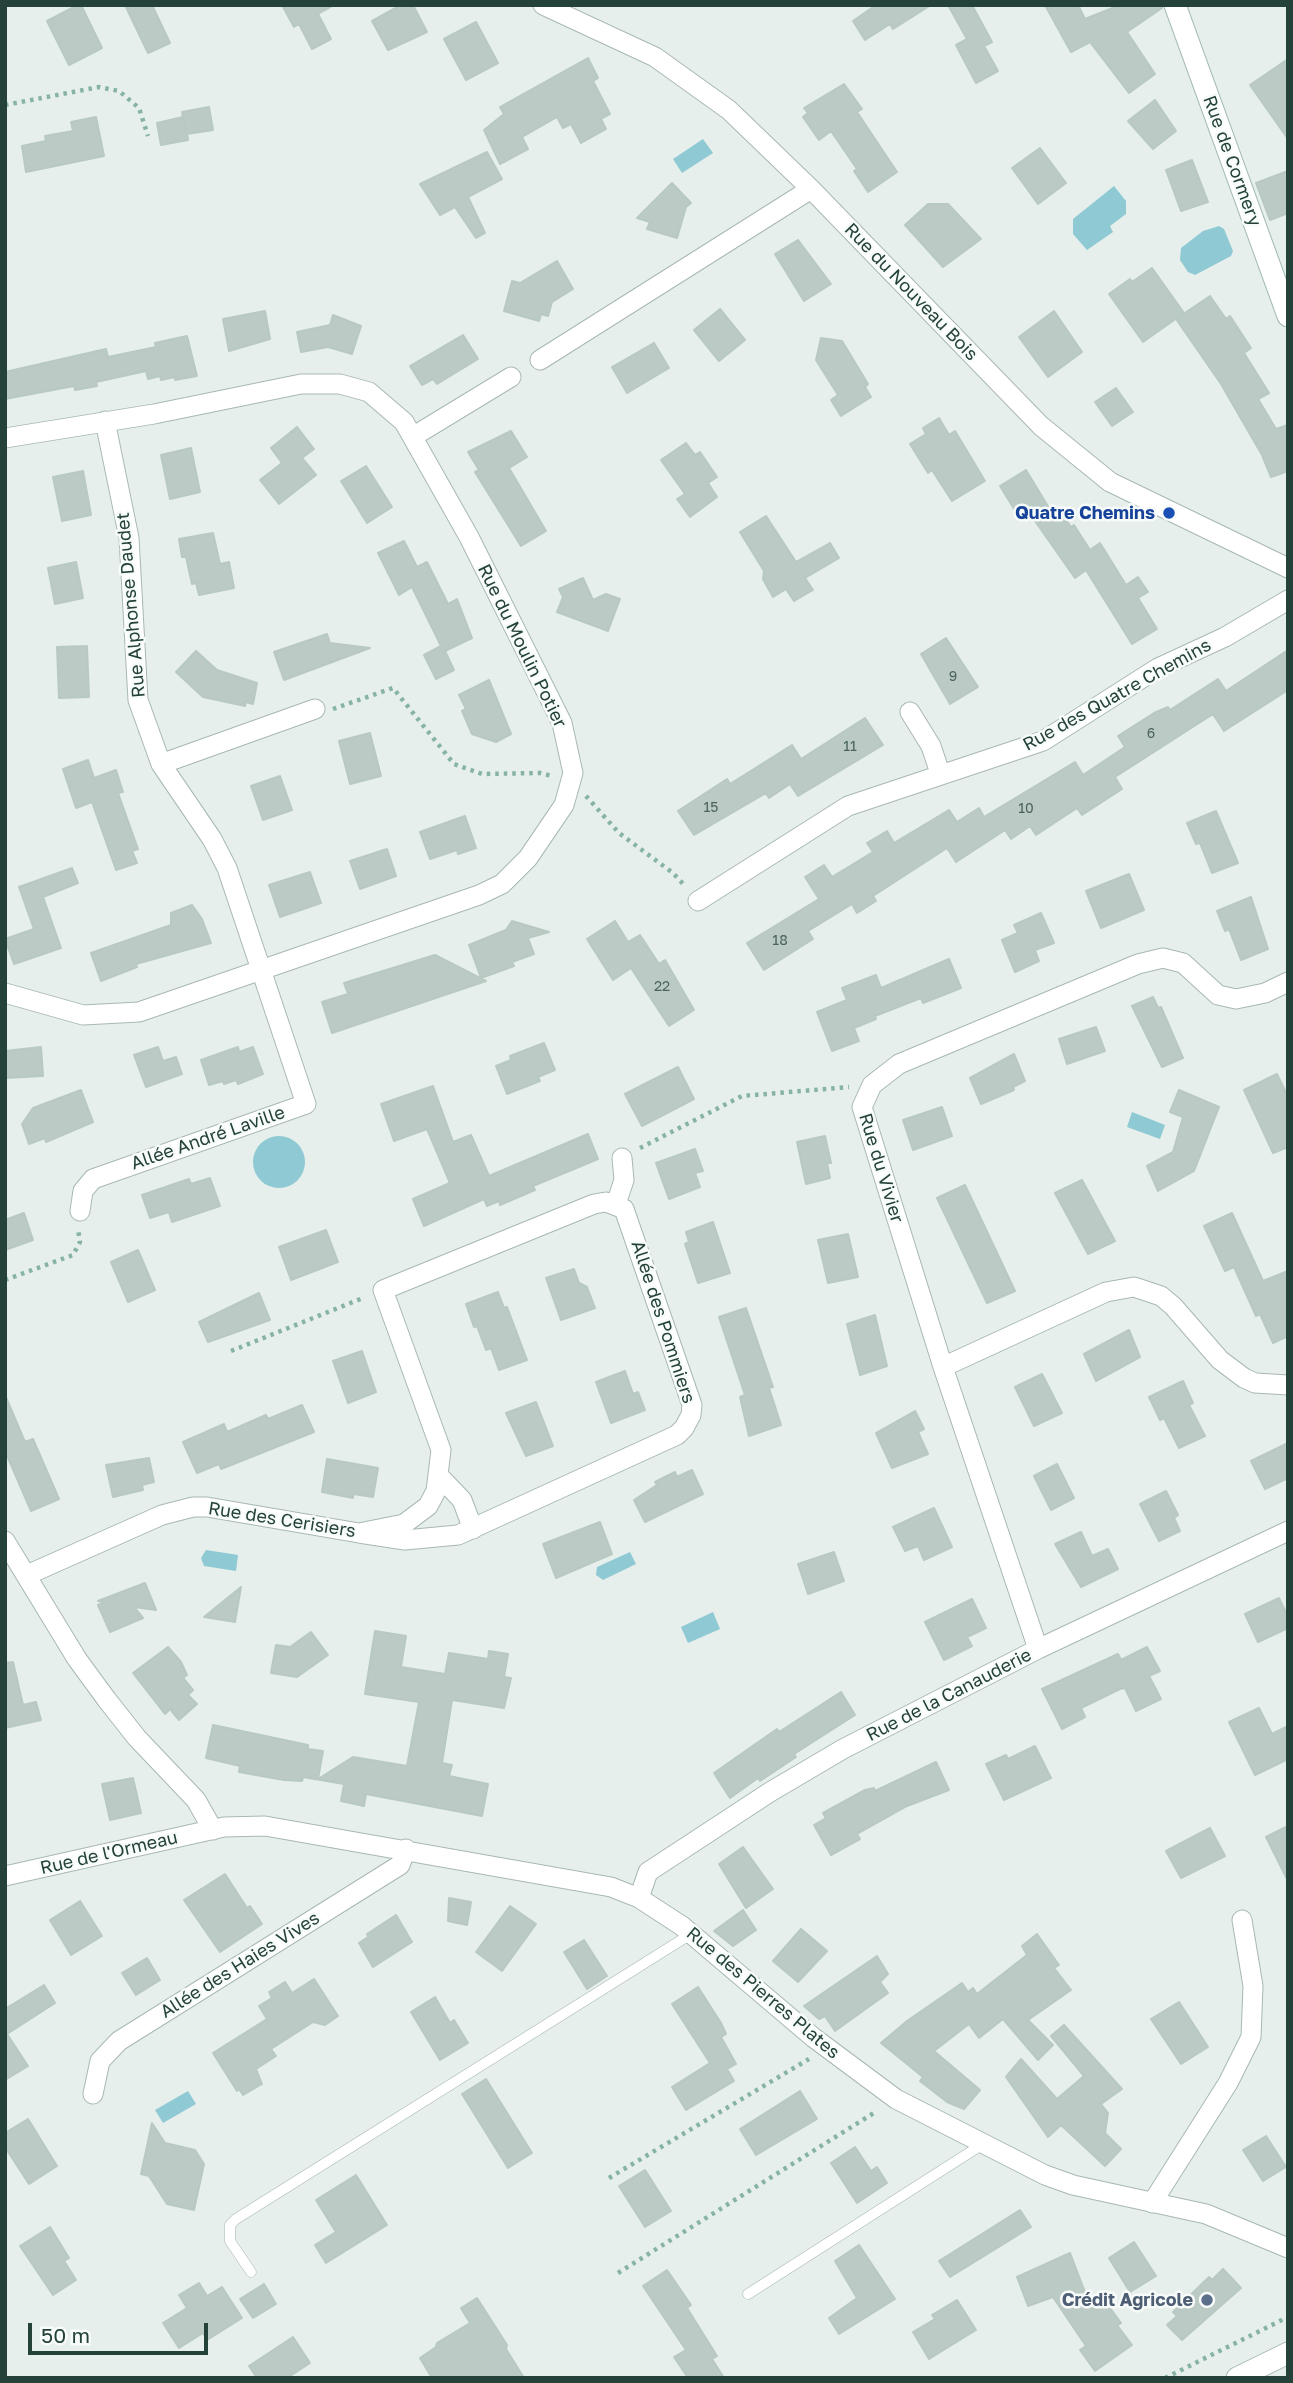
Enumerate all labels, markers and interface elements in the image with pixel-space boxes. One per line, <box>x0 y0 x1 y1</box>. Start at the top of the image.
street label: Rue de Cormery <box>1198 93 1266 229</box>
street label: Rue du Nouveau Bois <box>840 219 982 365</box>
place label: Quatre Chemins <box>1015 502 1155 524</box>
marker: Quatre Chemins <box>1161 505 1177 521</box>
street label: Rue Alphonse Daudet <box>112 511 150 699</box>
street label: Rue du Moulin Potier <box>473 561 571 731</box>
street label: Rue des Quatre Chemins <box>1019 634 1215 756</box>
house number: 9 <box>949 669 957 685</box>
house number: 6 <box>1147 726 1155 742</box>
house number: 11 <box>843 739 857 755</box>
house number: 15 <box>704 800 718 816</box>
house number: 10 <box>1018 801 1034 817</box>
house number: 18 <box>772 933 788 949</box>
house number: 22 <box>654 979 670 995</box>
street label: Allée André Laville <box>128 1102 288 1174</box>
street label: Rue du Vivier <box>854 1111 908 1225</box>
street label: Allée des Pommiers <box>626 1238 700 1406</box>
street label: Rue des Cerisiers <box>207 1498 357 1542</box>
street label: Rue de la Canauderie <box>863 1644 1035 1746</box>
street label: Rue de l'Ormeau <box>38 1827 180 1879</box>
street label: Allée des Haies Vives <box>156 1907 324 2023</box>
street label: Rue des Pierres Plates <box>682 1923 844 2063</box>
place label: Crédit Agricole <box>1062 2289 1193 2311</box>
marker: Crédit Agricole <box>1199 2292 1215 2308</box>
scale bar <box>32 2310 212 2354</box>
text: 50 m <box>41 2322 90 2348</box>

